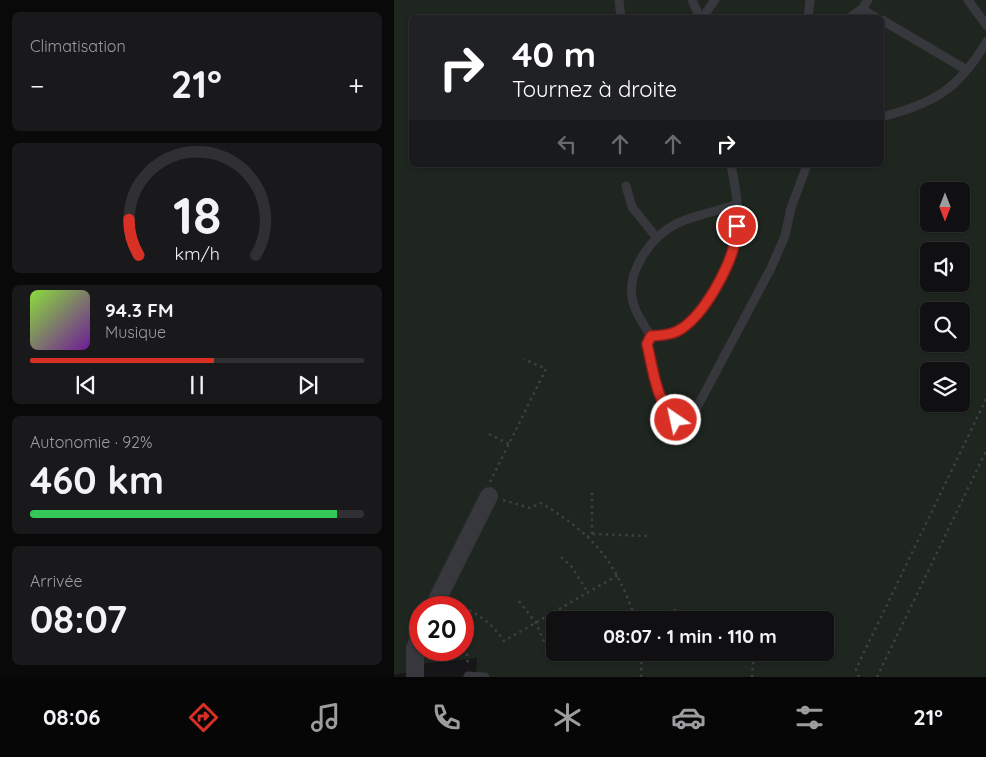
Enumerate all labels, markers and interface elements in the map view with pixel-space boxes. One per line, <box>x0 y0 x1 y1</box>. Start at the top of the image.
text: 40 m <box>512 32 596 76</box>
icon: right <box>429 35 494 100</box>
text: Climatisation <box>30 36 126 56</box>
text: 21° <box>171 60 222 108</box>
text: − <box>30 68 45 103</box>
text: + <box>348 68 364 103</box>
text: Tournez à droite <box>512 75 677 103</box>
icon: left <box>553 130 581 158</box>
icon: ahead <box>606 130 634 158</box>
icon: ahead <box>659 130 687 158</box>
icon: right <box>712 130 740 158</box>
text: 18 <box>173 182 221 247</box>
north arrow <box>920 182 970 232</box>
map controls <box>920 182 970 412</box>
pin <box>716 205 758 247</box>
icon: arrive <box>723 212 751 240</box>
text: km/h <box>174 242 220 264</box>
button: sound <box>920 242 970 292</box>
text: 94.3 FM <box>105 298 173 322</box>
button: search <box>920 302 970 352</box>
text: Musique <box>105 322 166 342</box>
button: layers <box>920 362 970 412</box>
icon: previous <box>72 371 100 399</box>
icon: pause <box>183 371 211 399</box>
icon: next <box>294 371 322 399</box>
position arrow <box>649 393 701 445</box>
text: Autonomie · 92% <box>30 432 152 452</box>
text: 460 km <box>30 456 164 504</box>
text: Arrivée <box>30 571 83 591</box>
text: 08:07 <box>30 595 127 643</box>
speed limit sign: 20 <box>409 596 474 661</box>
text: 08:07 · 1 min · 110 m <box>603 624 777 648</box>
icon: directions <box>186 700 221 735</box>
icon: music <box>308 700 343 735</box>
icon: phone <box>429 700 464 735</box>
icon: climate <box>550 700 585 735</box>
icon: car <box>671 700 706 735</box>
icon: filters <box>792 700 827 735</box>
text: 08:06 <box>43 703 100 731</box>
text: 21° <box>913 703 943 731</box>

